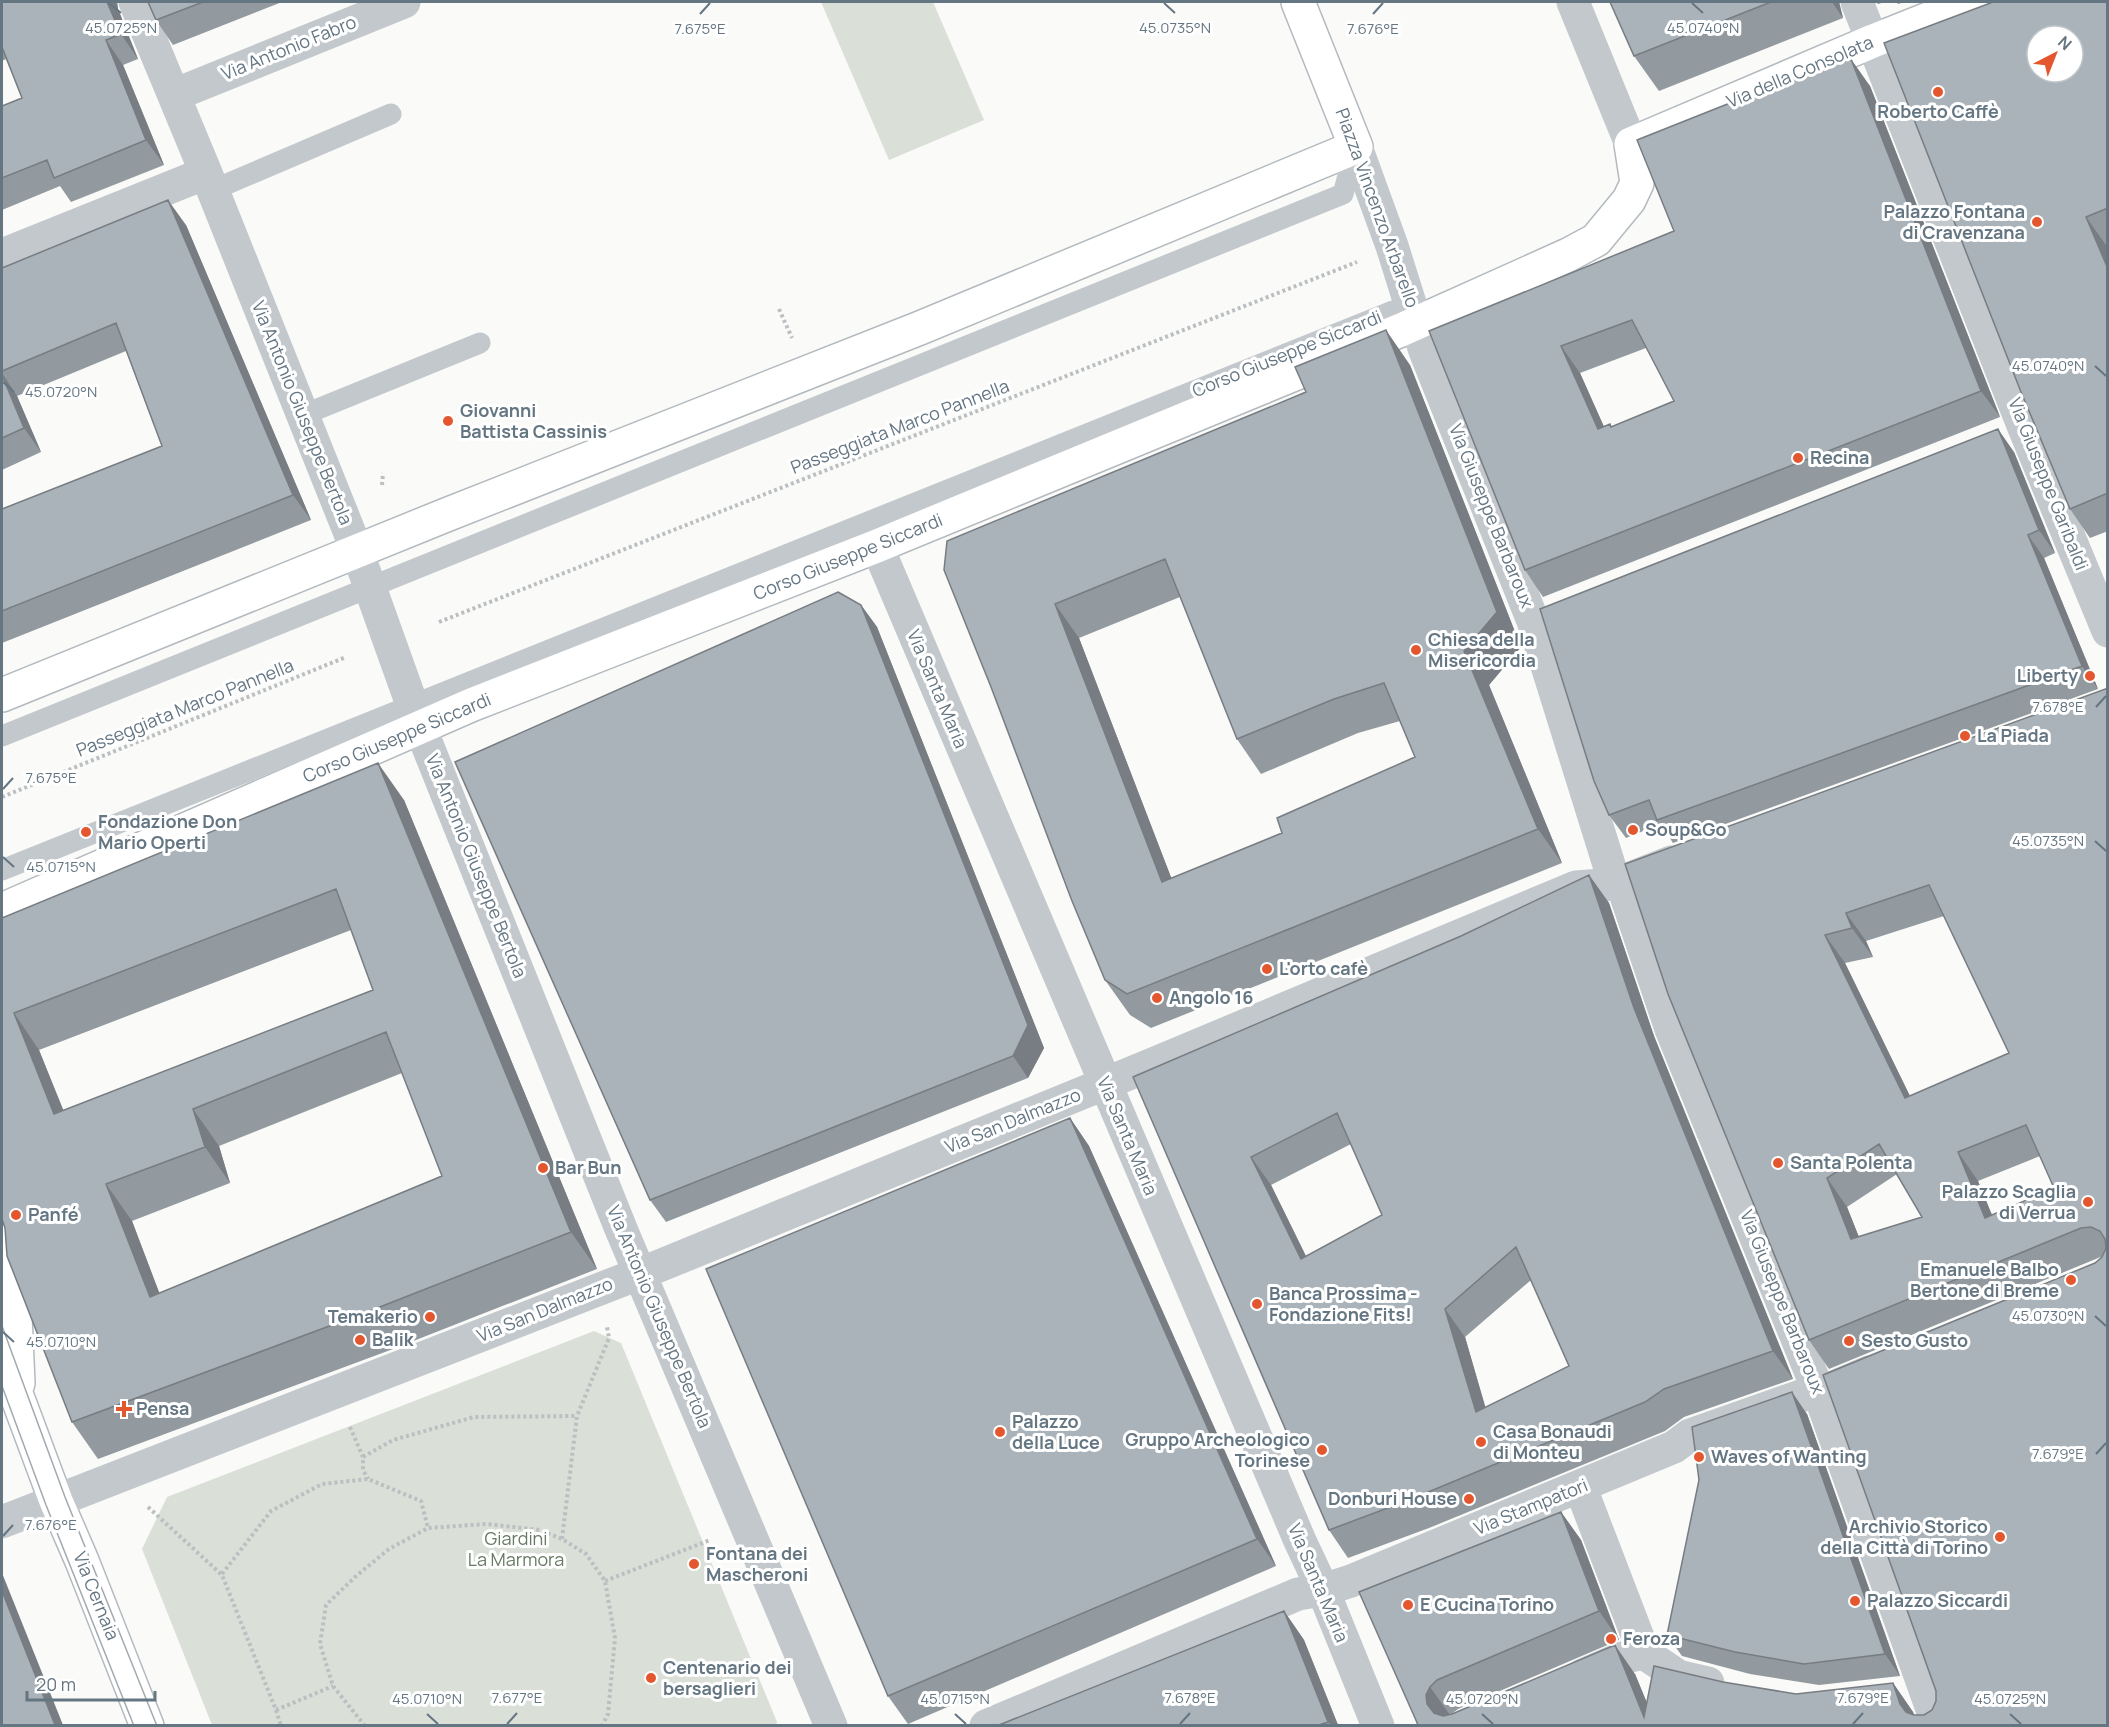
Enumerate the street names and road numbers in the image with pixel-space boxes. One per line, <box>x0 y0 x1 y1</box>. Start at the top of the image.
street label: Via Antonio Fabro <box>218 9 360 85</box>
street label: Via della Consolata <box>1723 29 1877 113</box>
street label: Piazza Vincenzo Arbarello <box>1331 105 1425 311</box>
street label: Via Antonio Giuseppe Bertola <box>247 297 359 528</box>
street label: Corso Giuseppe Siccardi <box>1188 304 1385 402</box>
street label: Passeggiata Marco Pannella <box>787 373 1012 479</box>
street label: Via Giuseppe Garibaldi <box>2003 394 2095 573</box>
street label: Via Giuseppe Barbaroux <box>1444 420 1540 612</box>
street label: Corso Giuseppe Siccardi <box>749 507 946 605</box>
street label: Via Santa Maria <box>902 626 974 752</box>
street label: Passeggiata Marco Pannella <box>72 652 297 762</box>
street label: Corso Giuseppe Siccardi <box>299 687 494 788</box>
street label: Via Antonio Giuseppe Bertola <box>421 750 533 981</box>
street label: Via Santa Maria <box>1092 1073 1164 1199</box>
street label: Via San Dalmazzo <box>941 1082 1084 1158</box>
street label: Via Antonio Giuseppe Bertola <box>602 1202 718 1432</box>
street label: Via Giuseppe Barbaroux <box>1735 1206 1831 1398</box>
street label: Via San Dalmazzo <box>473 1271 616 1347</box>
street label: Via Stampatori <box>1470 1472 1591 1540</box>
street label: Via Santa Maria <box>1283 1520 1355 1646</box>
street label: Via Cernaia <box>68 1548 125 1643</box>

